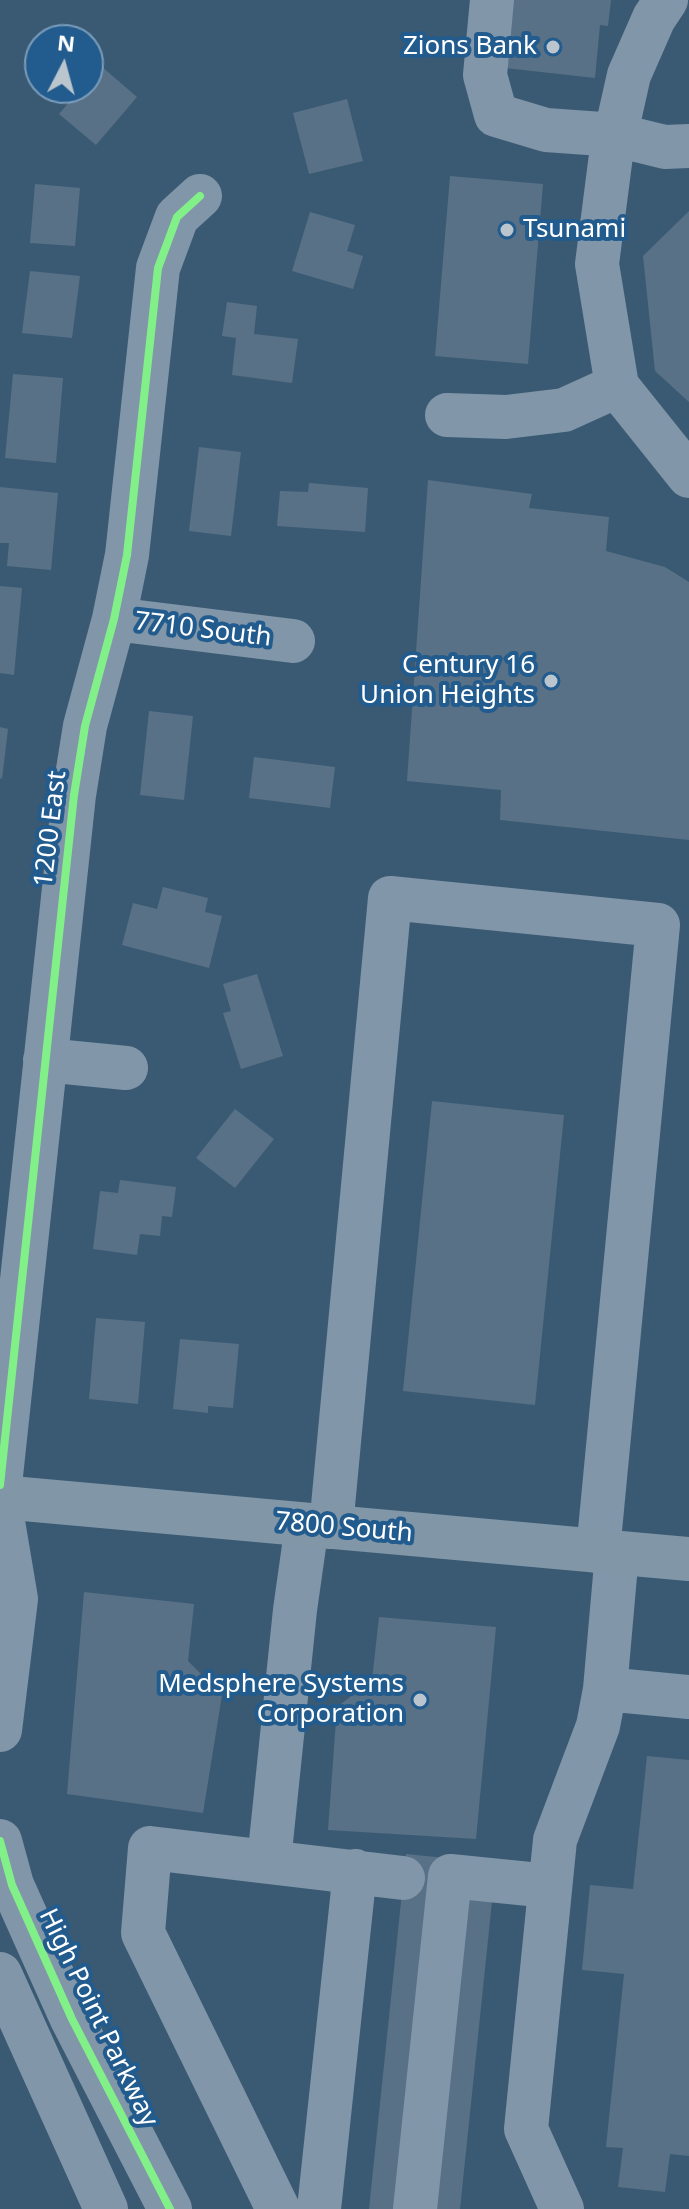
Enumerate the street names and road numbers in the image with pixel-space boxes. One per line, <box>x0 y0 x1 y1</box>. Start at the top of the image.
street label: 7710 South <box>133 606 273 654</box>
street label: 1200 East <box>28 769 74 889</box>
street label: 7800 South <box>274 1506 414 1550</box>
street label: High Point Parkway <box>32 1904 164 2132</box>

